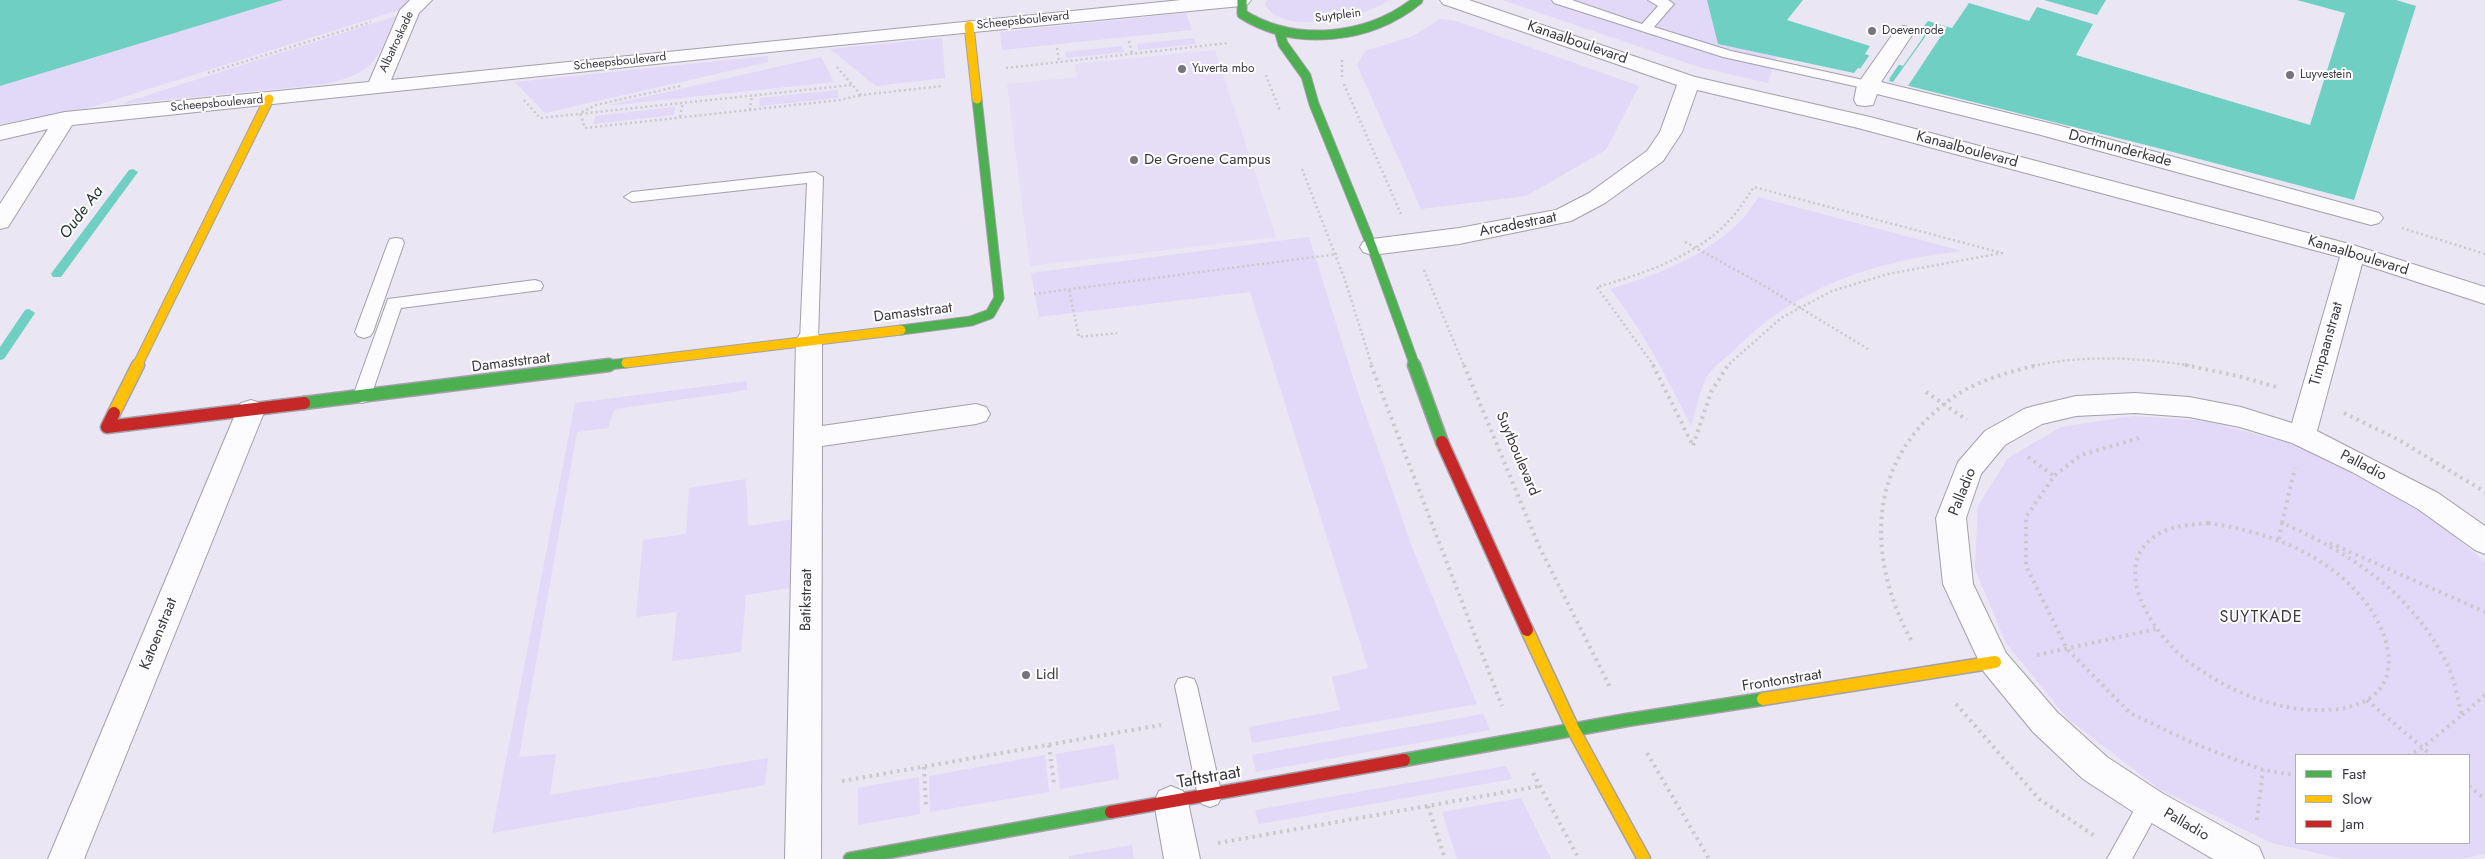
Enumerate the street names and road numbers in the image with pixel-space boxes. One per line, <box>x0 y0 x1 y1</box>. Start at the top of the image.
street label: Suytplein <box>1314 6 1362 26</box>
street label: Albatroskade <box>377 9 417 75</box>
street label: Scheepsboulevard <box>976 9 1070 33</box>
street label: Kanaalboulevard <box>1525 17 1629 69</box>
street label: Scheepsboulevard <box>573 50 667 74</box>
street label: Scheepsboulevard <box>170 93 264 115</box>
street label: Dortmunderkade <box>2066 127 2174 171</box>
street label: Kanaalboulevard <box>1914 128 2020 172</box>
street label: Arcadestraat <box>1478 209 1558 241</box>
street label: Kanaalboulevard <box>2305 232 2411 280</box>
street label: Damaststraat <box>873 299 953 327</box>
street label: Timpaanstraat <box>2306 300 2348 388</box>
street label: Damaststraat <box>471 349 551 377</box>
street label: Suytboulevard <box>1491 409 1543 499</box>
street label: Palladio <box>2337 447 2389 485</box>
street label: Palladio <box>1945 466 1981 518</box>
street label: Batikstraat <box>797 569 817 631</box>
street label: Katoenstraat <box>136 595 182 673</box>
street label: Frontonstraat <box>1741 666 1823 696</box>
street label: Taftstraat <box>1176 762 1242 794</box>
street label: Palladio <box>2160 805 2212 845</box>

